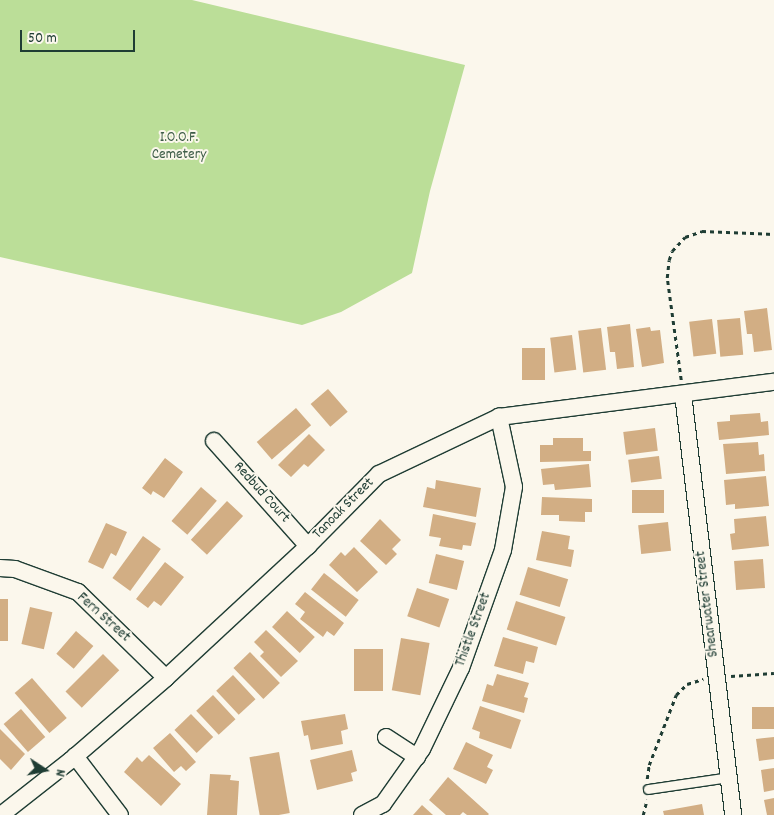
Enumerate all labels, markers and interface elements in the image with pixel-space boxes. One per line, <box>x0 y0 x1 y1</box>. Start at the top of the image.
scale bar <box>22 20 138 52</box>
text: 50 m <box>28 28 57 50</box>
park label: I.O.O.F. Cemetery <box>152 129 206 164</box>
street label: Redbud Court <box>229 459 293 527</box>
street label: Tanoak Street <box>309 474 379 544</box>
street label: Shearwater Street <box>693 550 723 658</box>
street label: Fern Street <box>73 589 133 647</box>
street label: Thistle Street <box>452 590 496 670</box>
north arrow <box>20 745 70 795</box>
text: N <box>49 768 70 778</box>

